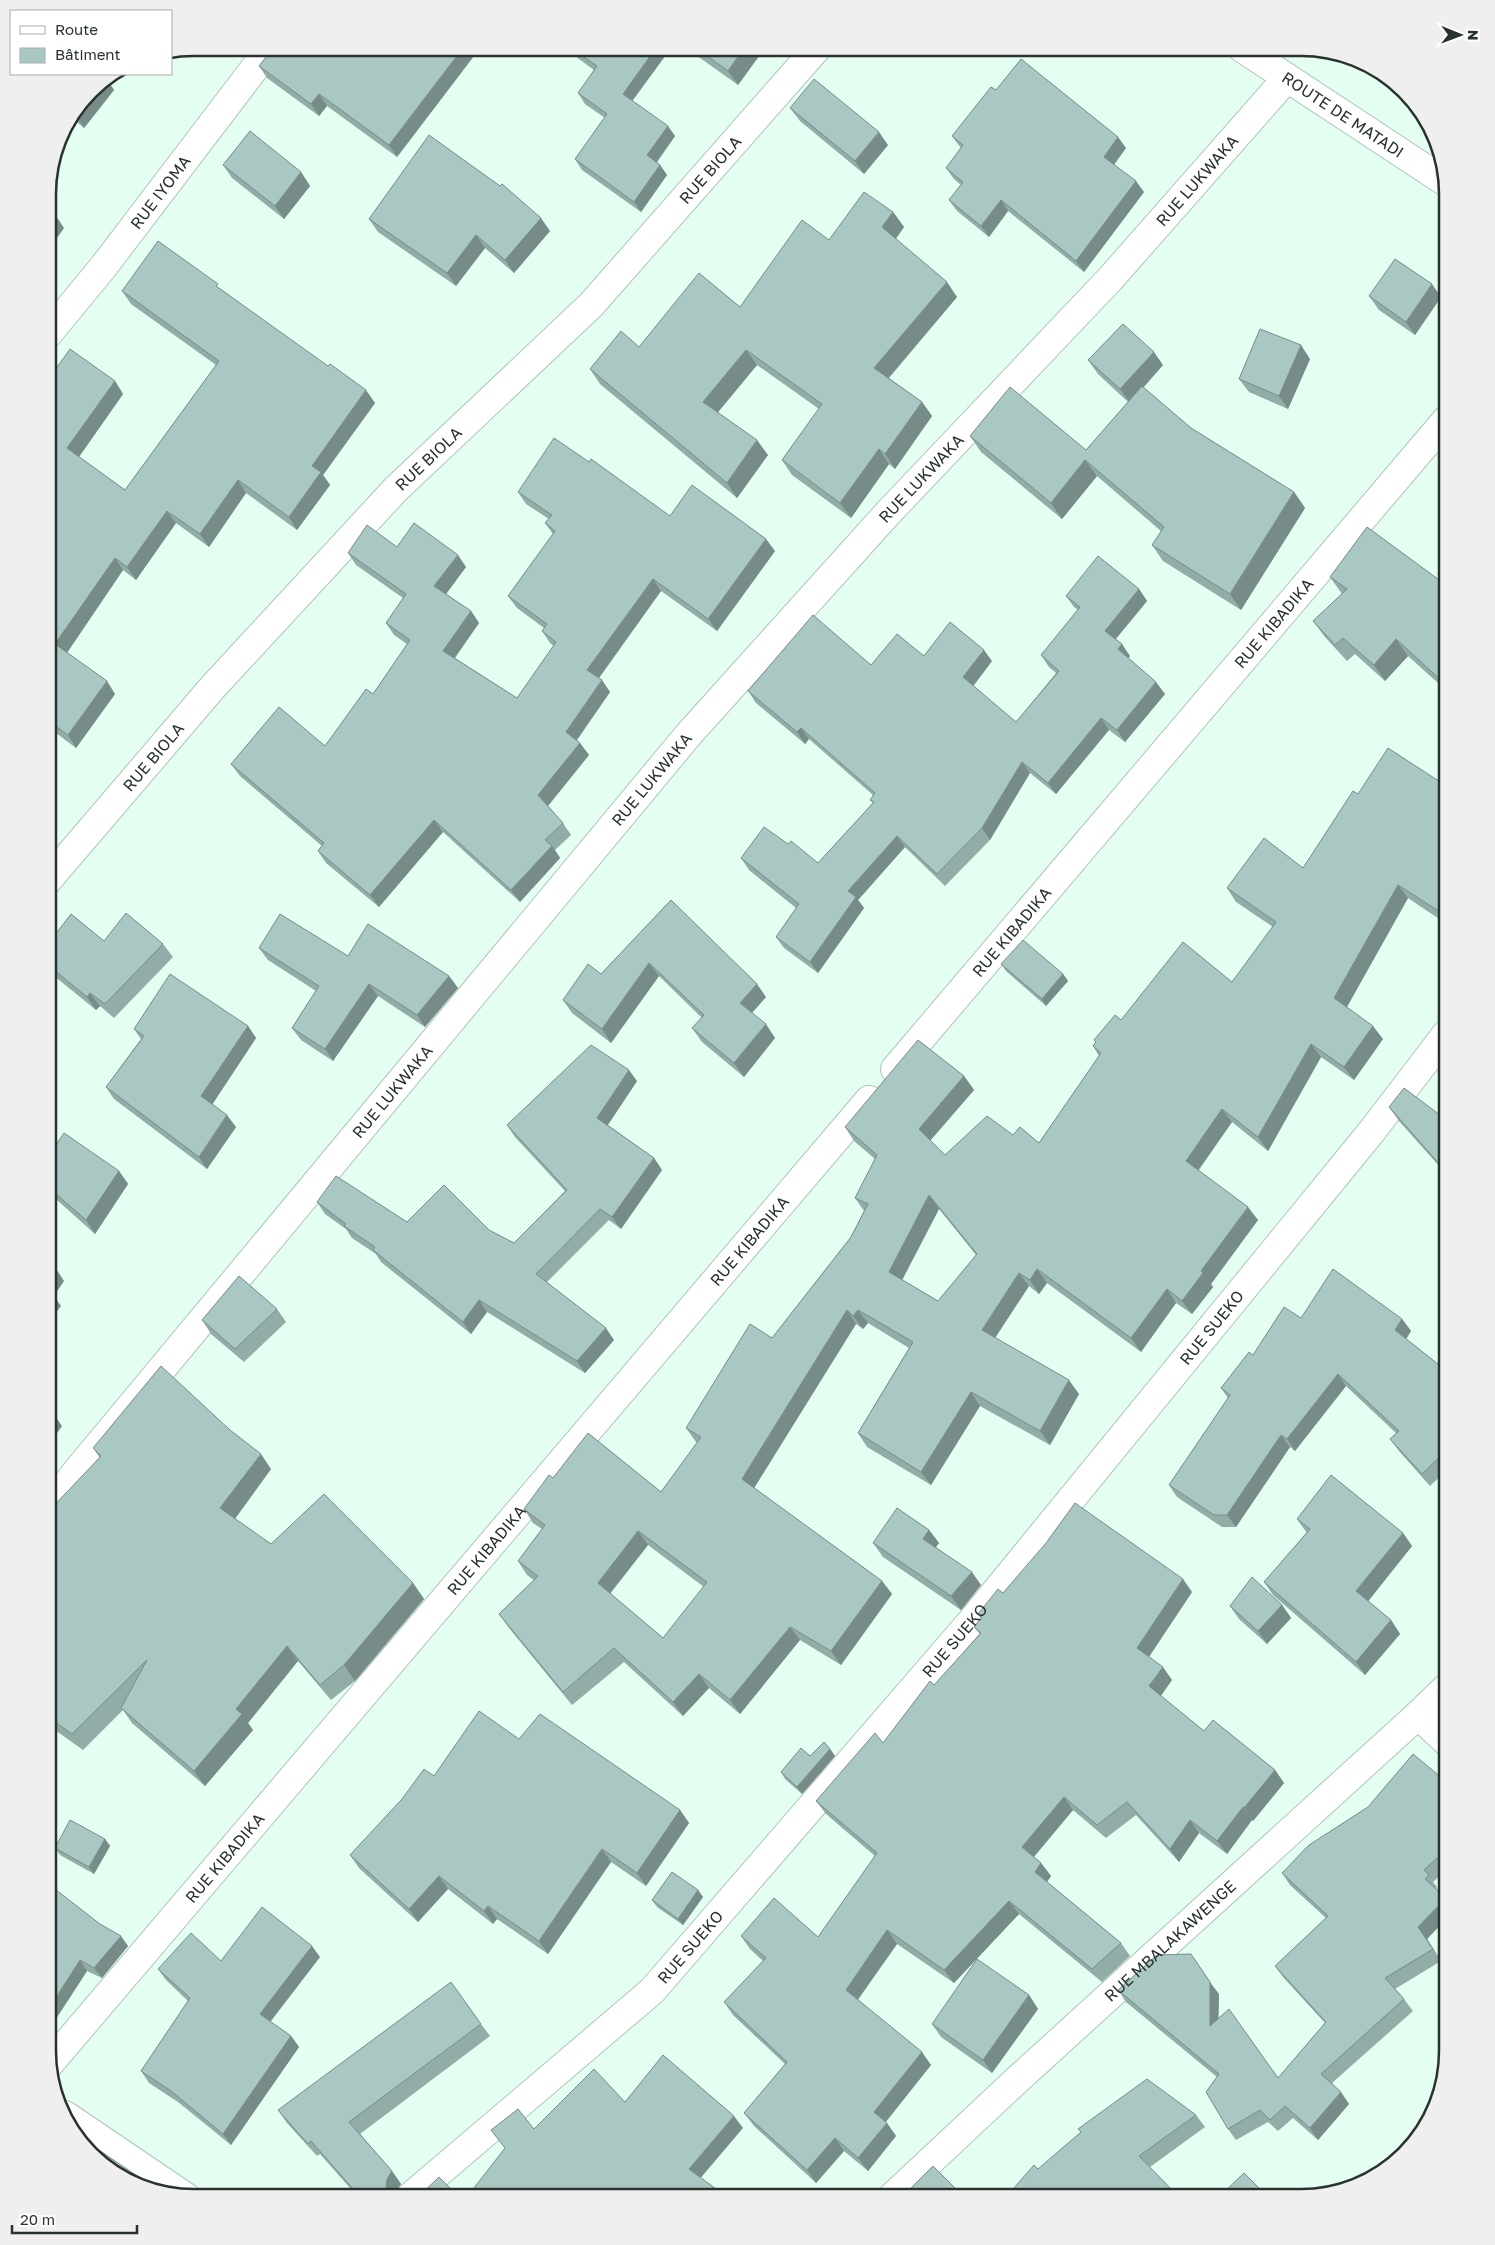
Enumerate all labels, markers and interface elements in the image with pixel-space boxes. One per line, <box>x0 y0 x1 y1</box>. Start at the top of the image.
legend <box>10 10 172 75</box>
north arrow <box>1435 10 1485 60</box>
text: Route <box>55 20 98 38</box>
text: N <box>1465 30 1482 41</box>
text: Bâtiment <box>55 45 120 63</box>
street label: ROUTE DE MATADI <box>1278 67 1408 162</box>
street label: RUE LUKWAKA <box>1151 130 1243 230</box>
street label: RUE BIOLA <box>675 131 746 208</box>
street label: RUE IYOMA <box>126 151 195 233</box>
street label: RUE BIOLA <box>391 422 466 495</box>
street label: RUE LUKWAKA <box>874 429 968 527</box>
street label: RUE KIBADIKA <box>1230 574 1318 672</box>
street label: RUE BIOLA <box>118 718 188 795</box>
street label: RUE LUKWAKA <box>607 728 696 830</box>
street label: RUE KIBADIKA <box>968 883 1055 981</box>
street label: RUE LUKWAKA <box>348 1041 437 1142</box>
street label: RUE KIBADIKA <box>705 1192 793 1290</box>
street label: RUE SUEKO <box>1175 1286 1248 1369</box>
street label: RUE KIBADIKA <box>442 1501 530 1599</box>
street label: RUE SUEKO <box>918 1600 992 1681</box>
street label: RUE KIBADIKA <box>181 1809 269 1907</box>
street label: RUE MBALAKAWENGE <box>1100 1876 1240 2006</box>
street label: RUE SUEKO <box>653 1906 727 1988</box>
scale bar <box>12 2202 138 2234</box>
text: 20 m <box>20 2210 55 2228</box>

